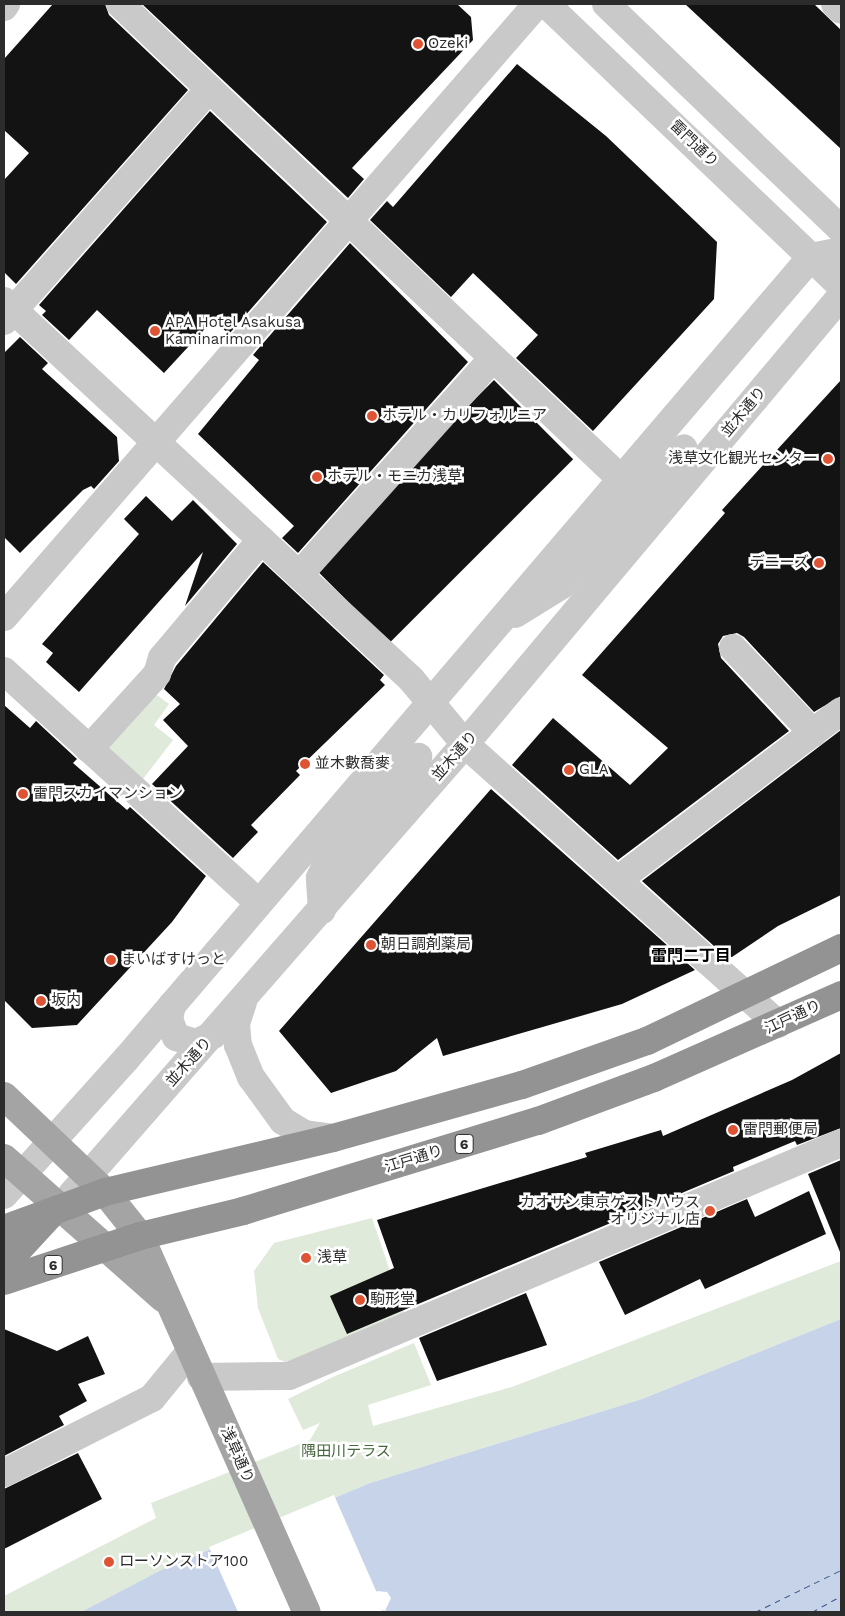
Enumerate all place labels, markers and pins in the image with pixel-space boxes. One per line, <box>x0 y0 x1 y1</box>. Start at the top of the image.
place label: Ozeki <box>428 35 468 53</box>
marker: Ozeki <box>412 38 424 50</box>
place label: APA Hotel Asakusa Kaminarimon <box>165 313 303 348</box>
marker: APA Hotel Asakusa Kaminarimon <box>149 325 161 337</box>
place label: ホテル・カリフォルニア <box>382 407 547 425</box>
marker: ホテル・カリフォルニア <box>366 410 378 422</box>
place label: 浅草文化観光センター <box>668 450 818 468</box>
marker: 浅草文化観光センター <box>822 453 834 465</box>
place label: ホテル・モニカ浅草 <box>327 468 462 486</box>
marker: ホテル・モニカ浅草 <box>311 471 323 483</box>
place label: デニーズ <box>749 554 809 572</box>
marker: デニーズ <box>813 557 825 569</box>
place label: 並木數喬麥 <box>315 755 390 773</box>
marker: 並木數喬麥 <box>299 758 311 770</box>
place label: GLA <box>579 761 609 779</box>
marker: GLA <box>563 764 575 776</box>
place label: 雷門スカイマンション <box>33 785 183 803</box>
marker: 雷門スカイマンション <box>17 788 29 800</box>
place label: 朝日調剤薬局 <box>381 936 471 954</box>
marker: 朝日調剤薬局 <box>365 939 377 951</box>
place label: まいばすけっと <box>121 951 226 969</box>
marker: まいばすけっと <box>105 954 117 966</box>
place label: 坂内 <box>51 992 81 1010</box>
marker: 坂内 <box>35 995 47 1007</box>
place label: 雷門郵便局 <box>743 1121 818 1139</box>
marker: 雷門郵便局 <box>727 1124 739 1136</box>
place label: カオサン東京ゲストハウス オリジナル店 <box>520 1193 700 1228</box>
marker: カオサン東京ゲストハウス オリジナル店 <box>704 1205 716 1217</box>
place label: 浅草 <box>317 1249 347 1267</box>
marker: 浅草 <box>299 1251 313 1265</box>
place label: 駒形堂 <box>370 1291 415 1309</box>
marker: 駒形堂 <box>354 1294 366 1306</box>
place label: ローソンストア100 <box>119 1553 249 1571</box>
marker: ローソンストア100 <box>103 1556 115 1568</box>

